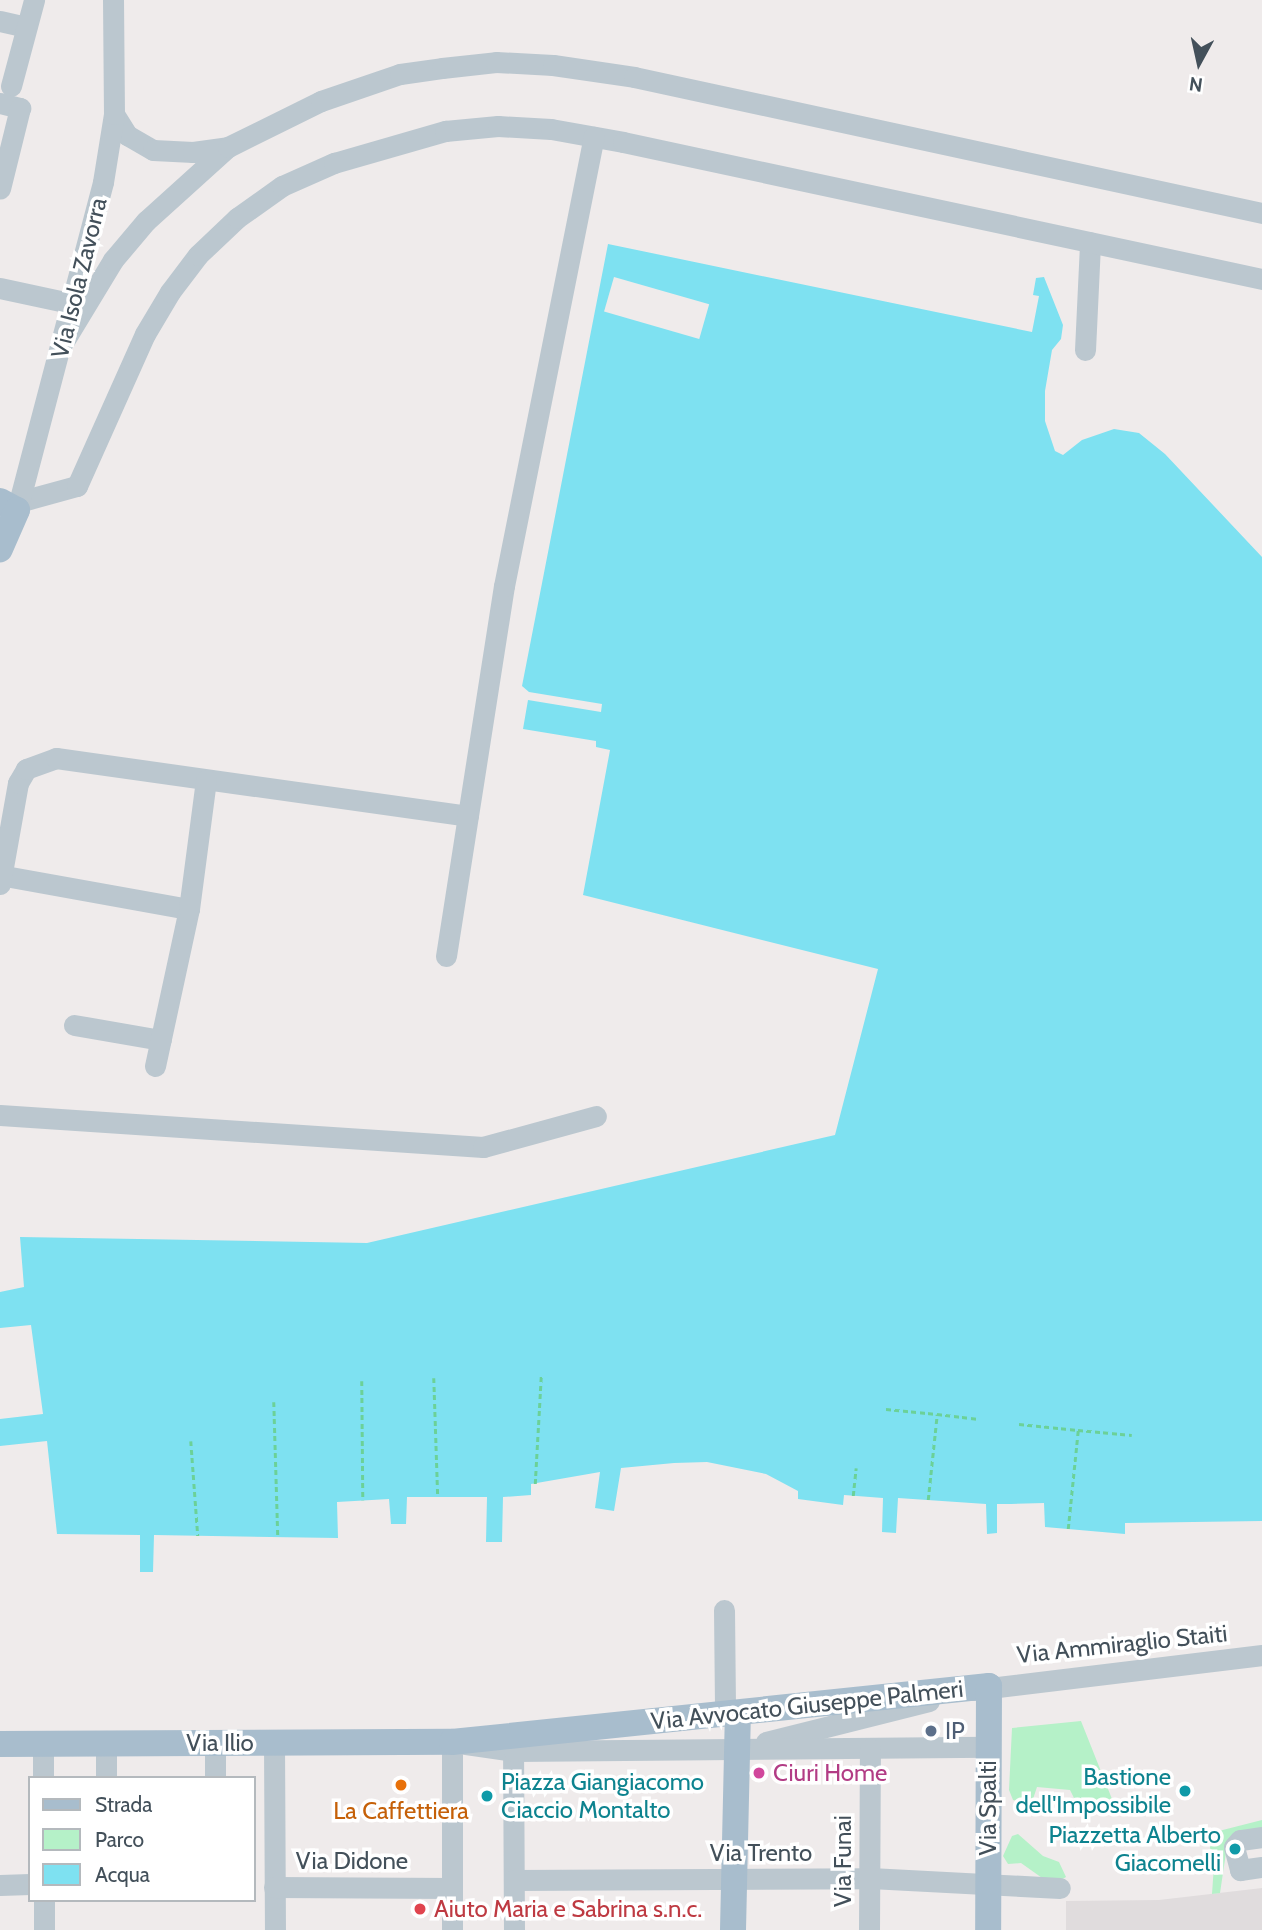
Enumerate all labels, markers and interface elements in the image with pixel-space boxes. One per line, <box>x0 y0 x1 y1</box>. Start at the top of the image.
north arrow <box>1164 28 1234 98</box>
text: N <box>1188 72 1204 97</box>
street label: Via Isola Zavorra <box>45 195 113 361</box>
street label: Via Ammiraglio Staiti <box>1015 1619 1229 1669</box>
street label: Via Avvocato Giuseppe Palmeri <box>649 1674 965 1736</box>
place label: IP <box>945 1717 965 1745</box>
marker: IP <box>923 1723 939 1739</box>
street label: Via Ilio <box>186 1729 254 1757</box>
place label: Ciuri Home <box>773 1759 887 1787</box>
street label: Via Spalti <box>974 1760 1002 1856</box>
place label: Bastione dell'Impossibile <box>1015 1763 1171 1819</box>
marker: Ciuri Home <box>751 1765 767 1781</box>
place label: Piazza Giangiacomo Ciaccio Montalto <box>501 1768 704 1824</box>
legend <box>28 1776 256 1902</box>
marker: La Caffettiera <box>393 1777 409 1793</box>
marker: Bastione dell'Impossibile <box>1177 1783 1193 1799</box>
marker: Piazza Giangiacomo Ciaccio Montalto <box>479 1788 495 1804</box>
text: Strada <box>95 1792 152 1817</box>
place label: La Caffettiera <box>333 1797 469 1825</box>
street label: Via Funai <box>829 1815 857 1907</box>
place label: Piazzetta Alberto Giacomelli <box>1048 1821 1221 1877</box>
text: Parco <box>95 1827 144 1852</box>
street label: Via Trento <box>710 1839 812 1867</box>
marker: Piazzetta Alberto Giacomelli <box>1227 1841 1243 1857</box>
street label: Via Didone <box>296 1847 408 1875</box>
text: Acqua <box>95 1862 150 1887</box>
place label: Aiuto Maria e Sabrina s.n.c. <box>434 1895 702 1923</box>
marker: Aiuto Maria e Sabrina s.n.c. <box>412 1901 428 1917</box>

